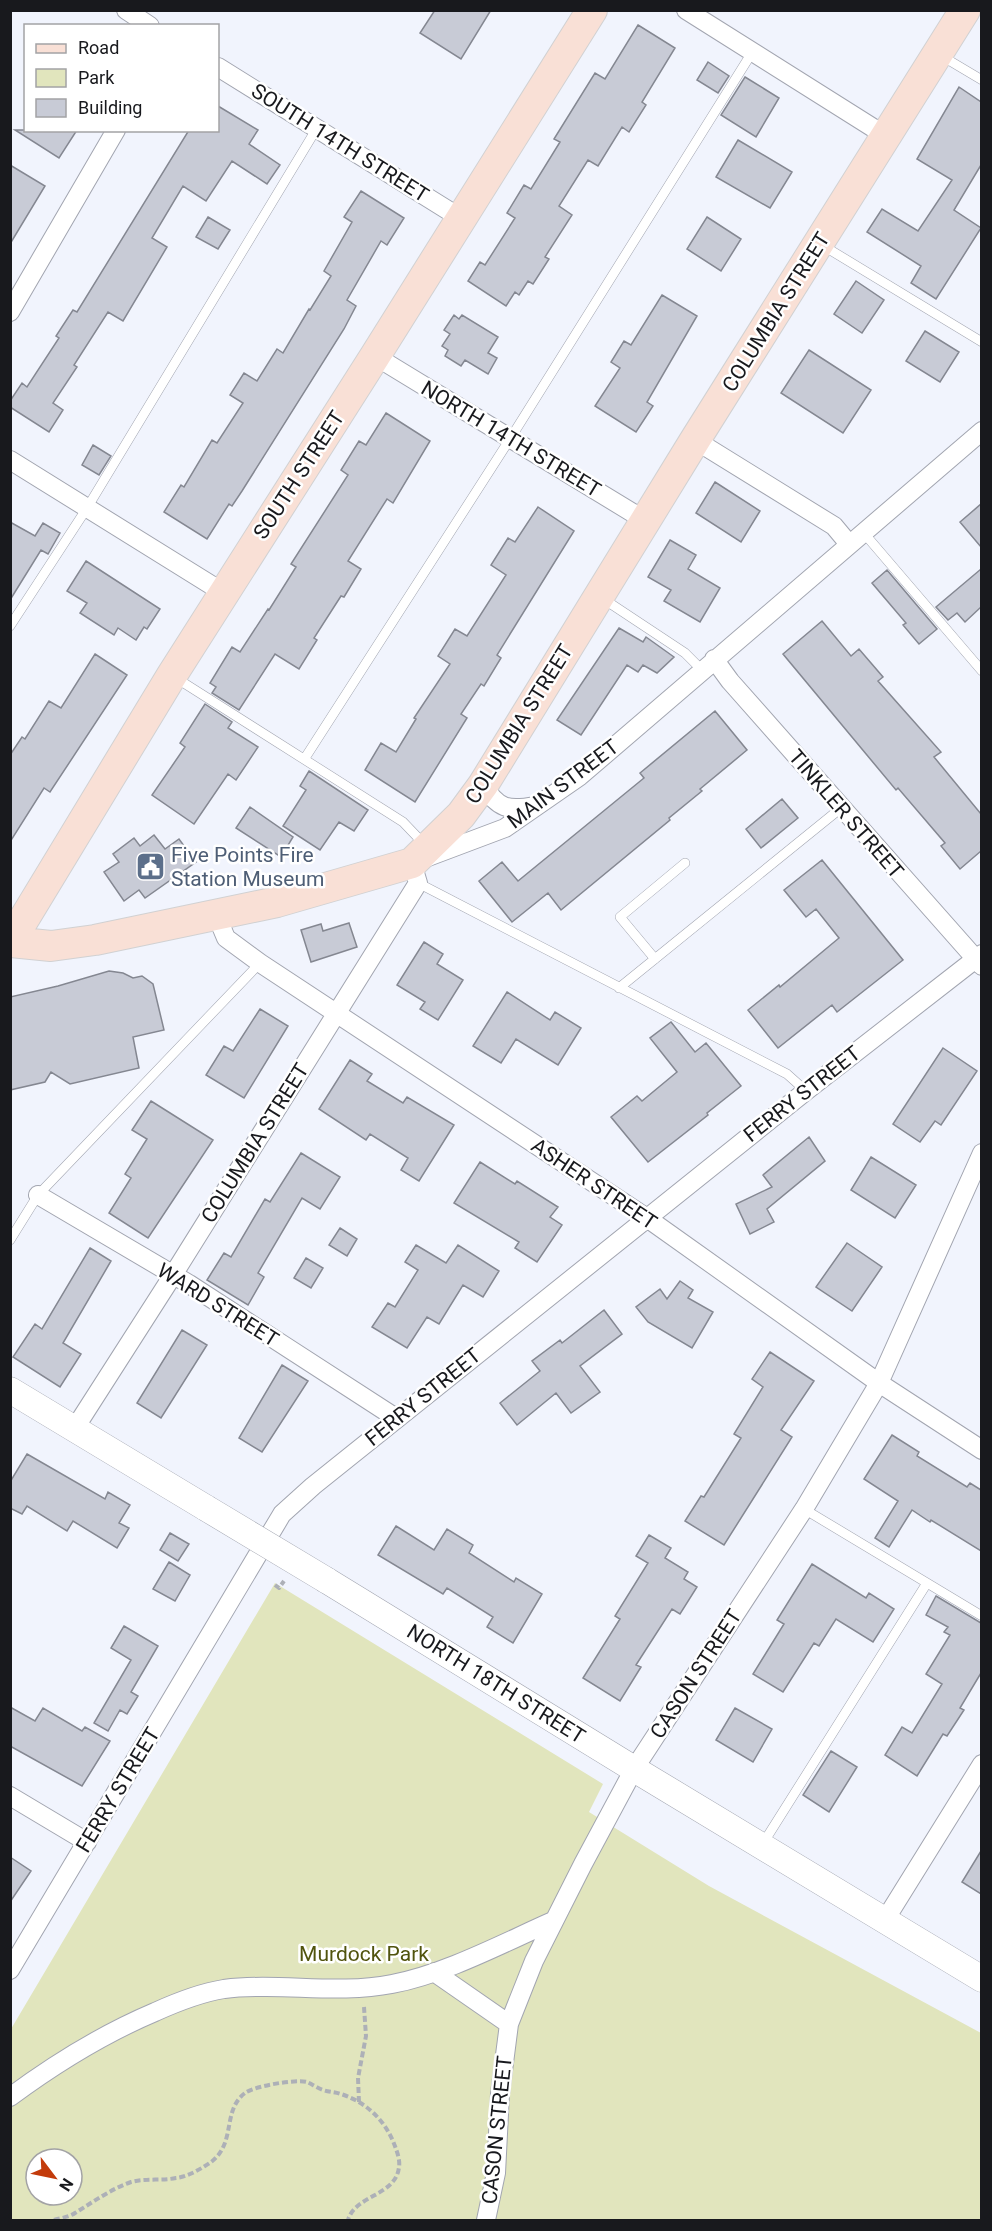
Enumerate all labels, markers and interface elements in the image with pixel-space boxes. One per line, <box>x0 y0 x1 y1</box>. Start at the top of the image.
legend <box>24 24 219 132</box>
text: Road <box>78 37 119 58</box>
text: Park <box>78 67 115 88</box>
street label: SOUTH 14TH STREET <box>247 79 433 208</box>
text: Building <box>78 97 142 118</box>
street label: COLUMBIA STREET <box>717 228 835 396</box>
street label: NORTH 14TH STREET <box>417 376 606 502</box>
street label: SOUTH STREET <box>249 406 350 544</box>
street label: COLUMBIA STREET <box>460 640 578 808</box>
street label: MAIN STREET <box>503 734 624 834</box>
street label: TINKLER STREET <box>784 745 909 883</box>
place label: Five Points Fire Station Museum <box>171 843 324 891</box>
public building icon: Five Points Fire Station Museum <box>134 851 166 883</box>
street label: FERRY STREET <box>739 1041 865 1147</box>
street label: COLUMBIA STREET <box>196 1059 314 1227</box>
street label: ASHER STREET <box>527 1133 662 1235</box>
street label: WARD STREET <box>153 1258 283 1352</box>
street label: FERRY STREET <box>361 1343 486 1451</box>
street label: CASON STREET <box>645 1605 747 1743</box>
street label: NORTH 18TH STREET <box>403 1619 590 1749</box>
street label: FERRY STREET <box>71 1723 165 1857</box>
park label: Murdock Park <box>299 1942 429 1966</box>
street label: CASON STREET <box>477 2054 517 2205</box>
north arrow <box>24 2147 84 2207</box>
text: N <box>55 2175 77 2195</box>

